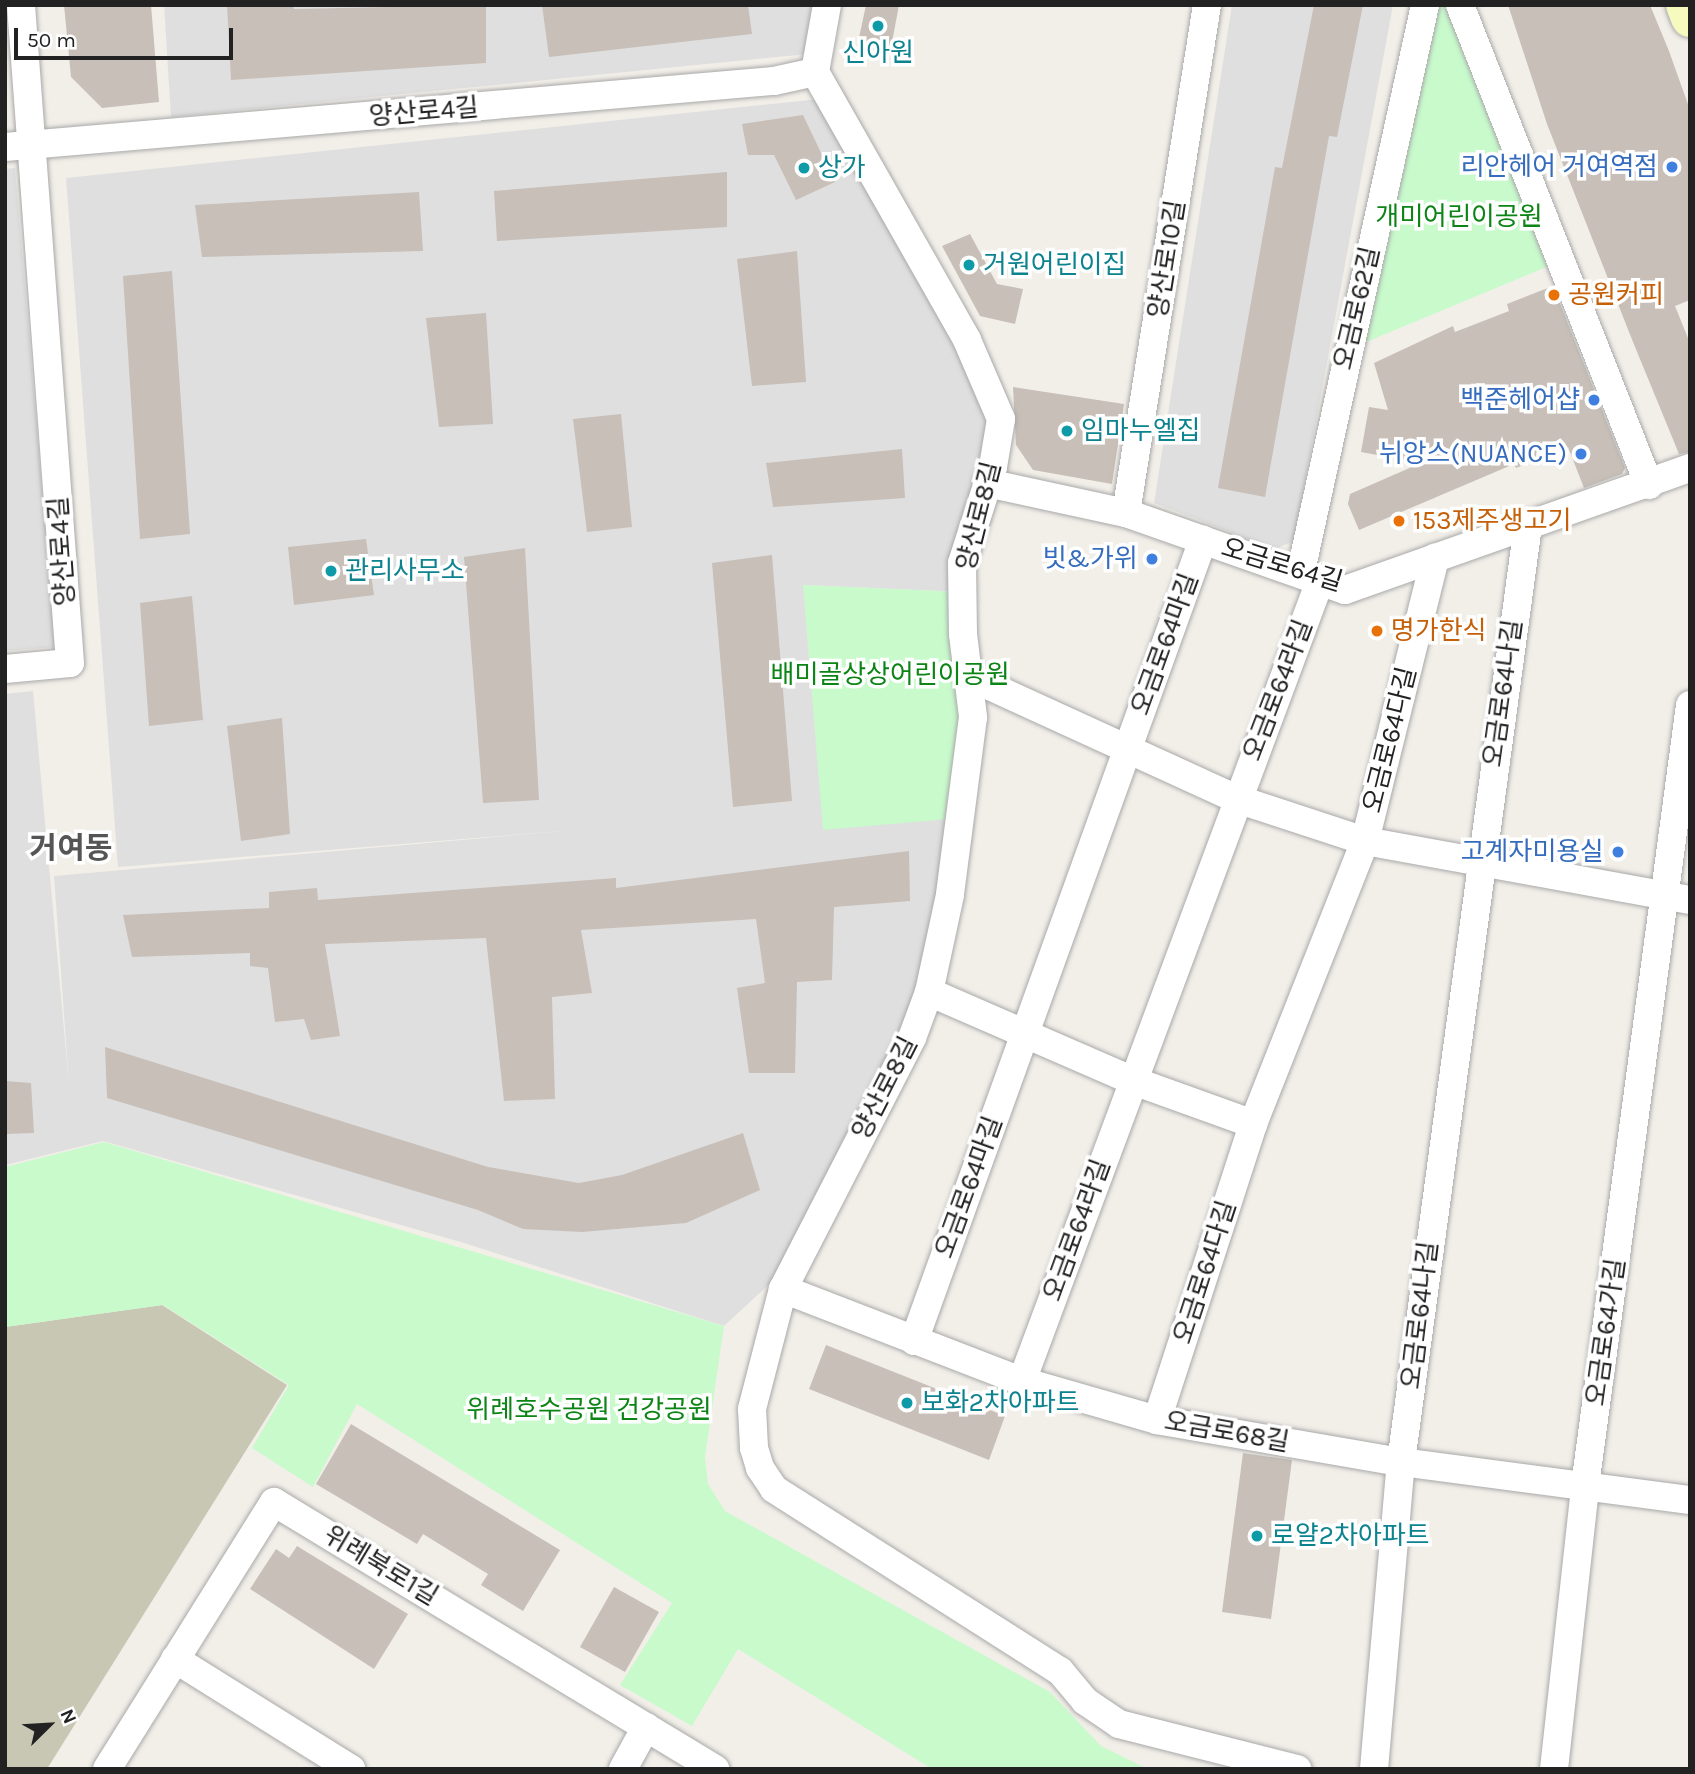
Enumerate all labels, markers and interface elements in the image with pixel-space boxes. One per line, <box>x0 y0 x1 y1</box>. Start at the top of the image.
scale bar <box>18 14 236 58</box>
marker: 신아원 <box>870 18 886 34</box>
text: 50 m <box>27 28 76 52</box>
place label: 신아원 <box>842 37 914 69</box>
street label: 양산로4길 <box>368 92 480 132</box>
place label: 리안헤어 거여역점 <box>1460 151 1658 183</box>
place label: 상가 <box>818 152 866 184</box>
marker: 리안헤어 거여역점 <box>1664 159 1680 175</box>
marker: 상가 <box>796 160 812 176</box>
street label: 양산로10길 <box>1142 197 1192 321</box>
park label: 개미어린이공원 <box>1375 201 1543 233</box>
street label: 오금로62길 <box>1328 243 1386 373</box>
place label: 거원어린이집 <box>983 249 1127 281</box>
marker: 거원어린이집 <box>961 257 977 273</box>
place label: 공원커피 <box>1568 279 1664 311</box>
marker: 공원커피 <box>1546 287 1562 303</box>
place label: 백준헤어샵 <box>1460 384 1580 416</box>
marker: 백준헤어샵 <box>1586 392 1602 408</box>
place label: 임마누엘집 <box>1081 415 1201 447</box>
marker: 임마누엘집 <box>1059 423 1075 439</box>
place label: 뉘앙스(NUANCE) <box>1379 438 1567 470</box>
marker: 뉘앙스(NUANCE) <box>1573 446 1589 462</box>
street label: 양산로8길 <box>950 458 1008 574</box>
street label: 양산로4길 <box>43 495 81 607</box>
place label: 153제주생고기 <box>1413 505 1571 537</box>
marker: 153제주생고기 <box>1391 513 1407 529</box>
street label: 오금로64길 <box>1218 532 1346 598</box>
place label: 빗&가위 <box>1042 543 1138 575</box>
marker: 빗&가위 <box>1144 551 1160 567</box>
place label: 관리사무소 <box>345 555 465 587</box>
marker: 관리사무소 <box>323 563 339 579</box>
street label: 오금로64마길 <box>1125 569 1205 719</box>
street label: 오금로64라길 <box>1237 615 1319 765</box>
place label: 명가한식 <box>1391 615 1487 647</box>
street label: 오금로64나길 <box>1477 617 1529 769</box>
marker: 명가한식 <box>1369 623 1385 639</box>
park label: 배미골상상어린이공원 <box>770 659 1010 691</box>
street label: 오금로64다길 <box>1357 664 1423 816</box>
district label: 거여동 <box>30 830 112 866</box>
place label: 고계자미용실 <box>1460 836 1604 868</box>
marker: 고계자미용실 <box>1610 844 1626 860</box>
street label: 양산로8길 <box>846 1031 924 1145</box>
street label: 오금로64마길 <box>929 1112 1009 1262</box>
street label: 오금로64라길 <box>1037 1155 1117 1305</box>
street label: 오금로64다길 <box>1167 1196 1243 1348</box>
street label: 오금로64나길 <box>1395 1239 1445 1391</box>
street label: 오금로64가길 <box>1580 1256 1632 1408</box>
place label: 보화2차아파트 <box>921 1387 1080 1419</box>
park label: 위례호수공원 건강공원 <box>466 1394 712 1426</box>
marker: 보화2차아파트 <box>899 1395 915 1411</box>
street label: 오금로68길 <box>1162 1406 1292 1458</box>
street label: 위례북로1길 <box>318 1520 444 1612</box>
place label: 로얄2차아파트 <box>1271 1520 1430 1552</box>
marker: 로얄2차아파트 <box>1249 1528 1265 1544</box>
north arrow <box>14 1690 84 1760</box>
text: N <box>55 1706 81 1727</box>

